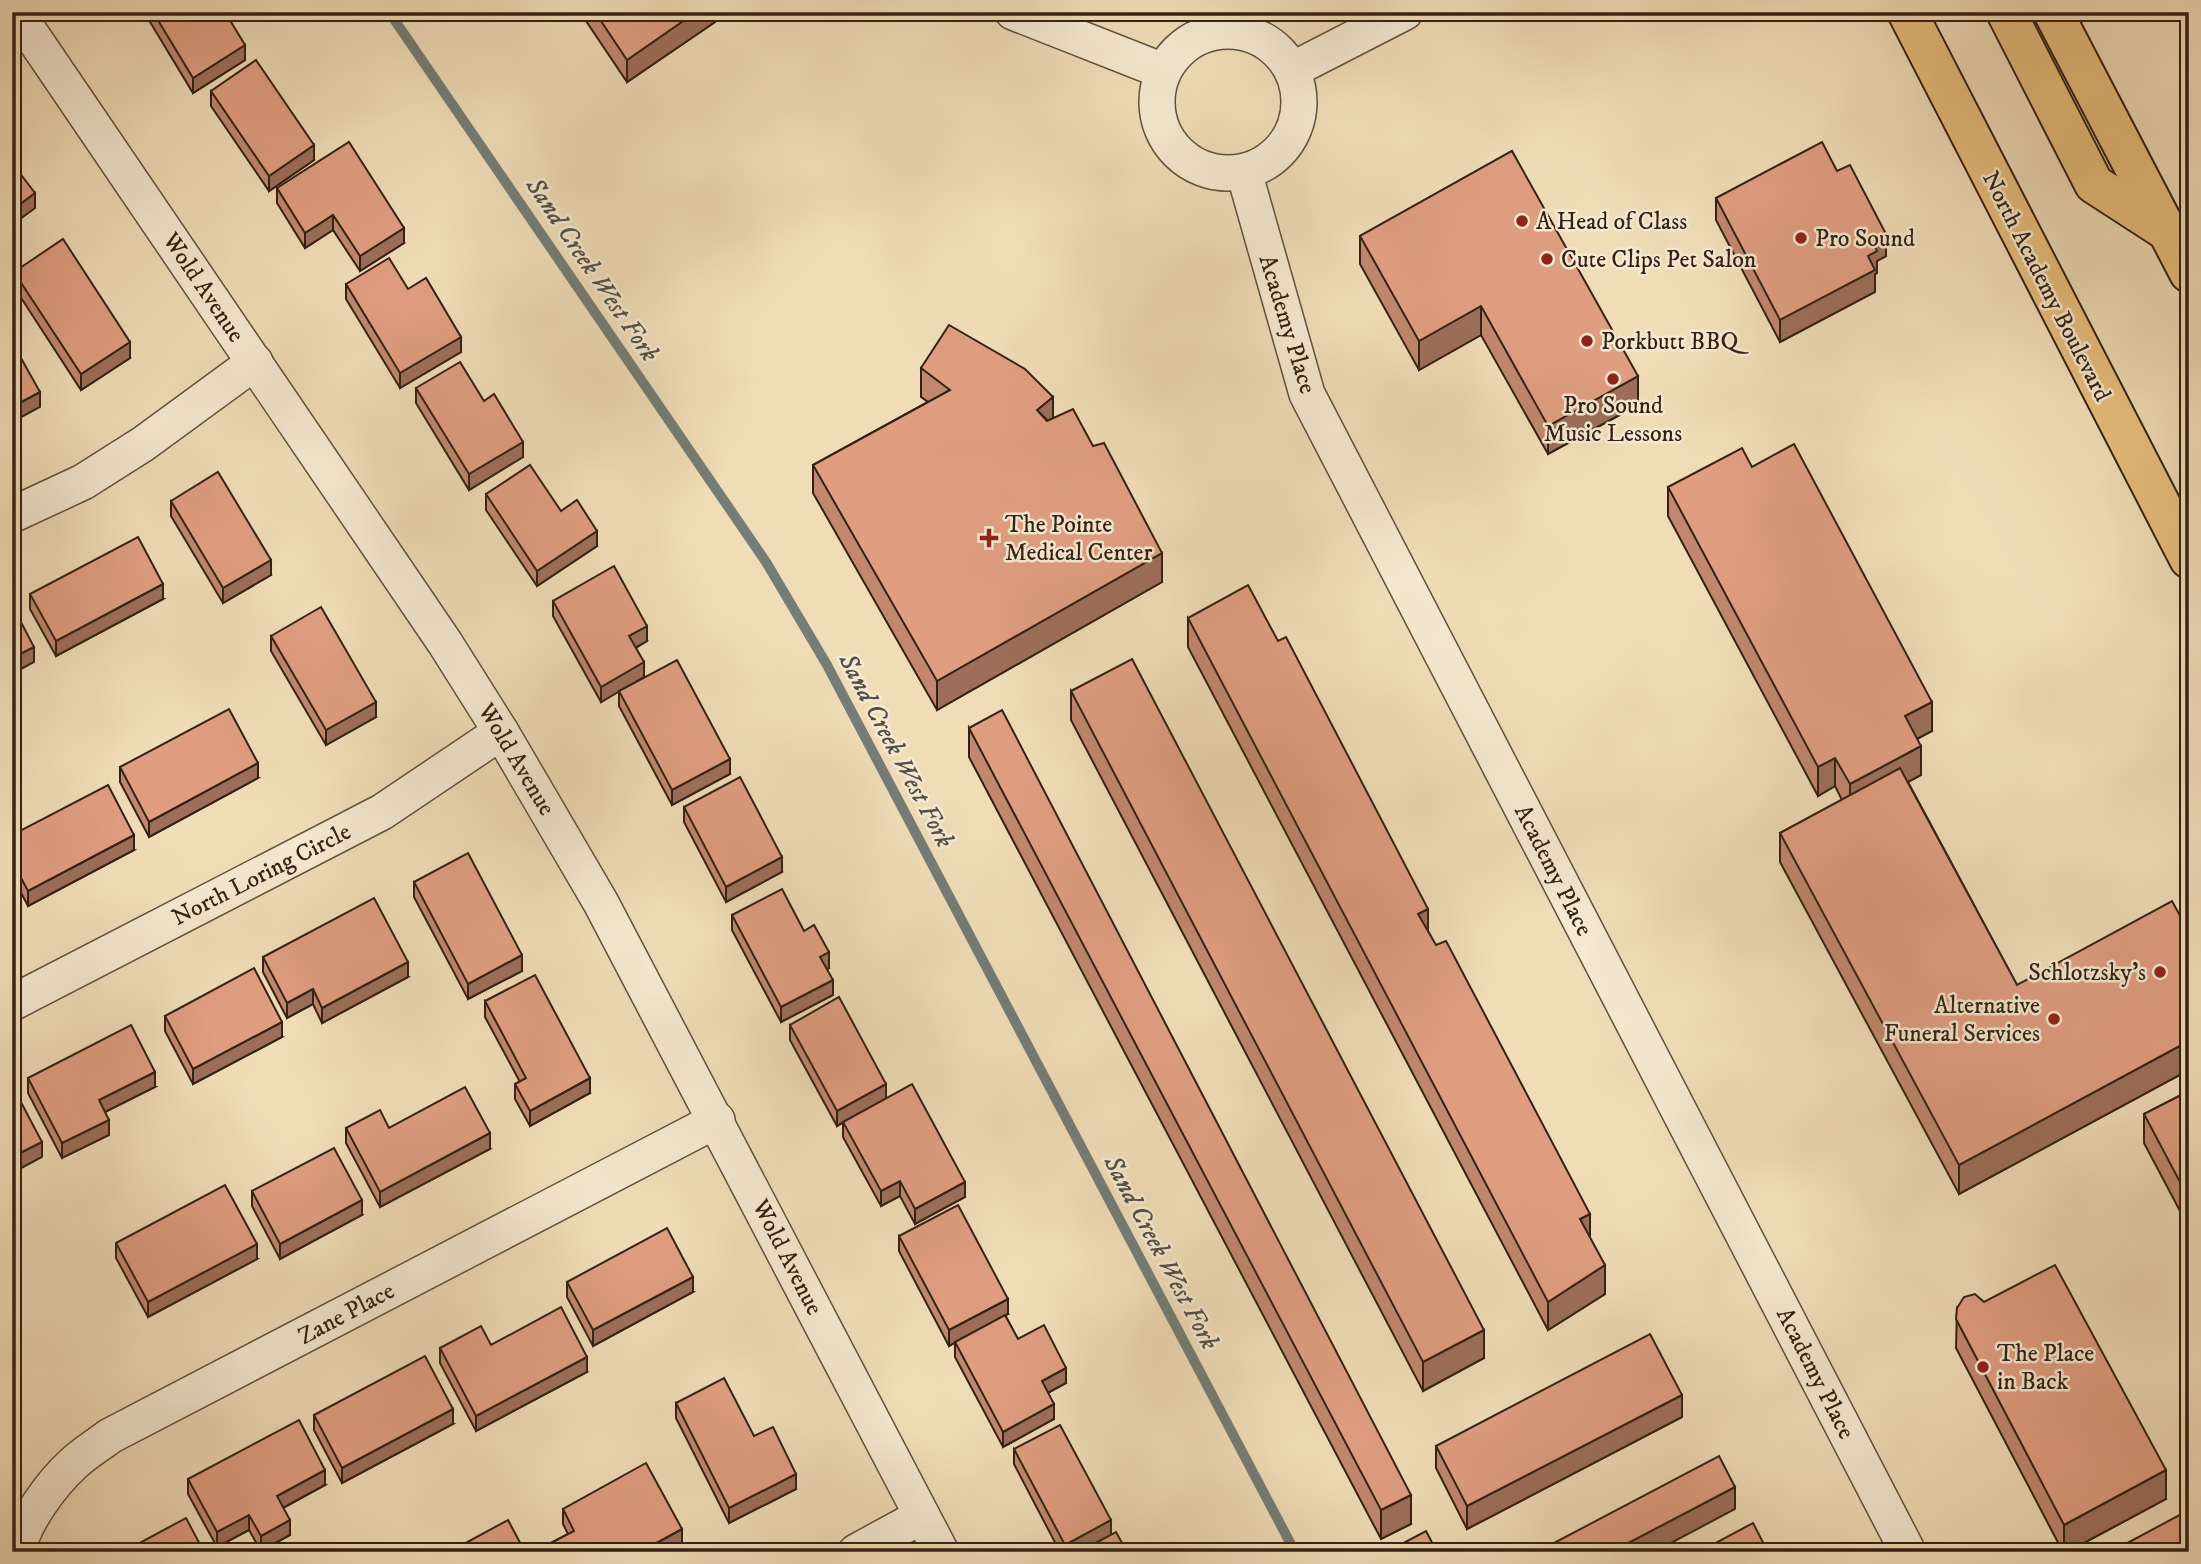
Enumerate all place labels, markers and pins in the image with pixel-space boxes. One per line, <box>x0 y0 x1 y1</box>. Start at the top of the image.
place label: A Head of Class <box>1536 207 1687 237</box>
marker: A Head of Class <box>1514 213 1530 229</box>
place label: Pro Sound <box>1815 224 1915 254</box>
marker: Pro Sound <box>1793 230 1809 246</box>
place label: Cute Clips Pet Salon <box>1561 245 1757 275</box>
marker: Cute Clips Pet Salon <box>1539 251 1555 267</box>
place label: Porkbutt BBQ <box>1601 327 1749 357</box>
marker: Porkbutt BBQ <box>1579 333 1595 349</box>
marker: Pro Sound Music Lessons <box>1605 371 1621 387</box>
place label: Pro Sound Music Lessons <box>1544 391 1682 449</box>
place label: The Pointe Medical Center <box>1005 510 1153 568</box>
marker: The Pointe Medical Center <box>979 528 999 548</box>
place label: Schlotzsky's <box>2028 958 2146 988</box>
marker: Schlotzsky's <box>2152 964 2168 980</box>
place label: Alternative Funeral Services <box>1884 991 2040 1049</box>
marker: Alternative Funeral Services <box>2046 1011 2062 1027</box>
place label: The Place in Back <box>1997 1339 2094 1397</box>
marker: The Place in Back <box>1975 1359 1991 1375</box>

